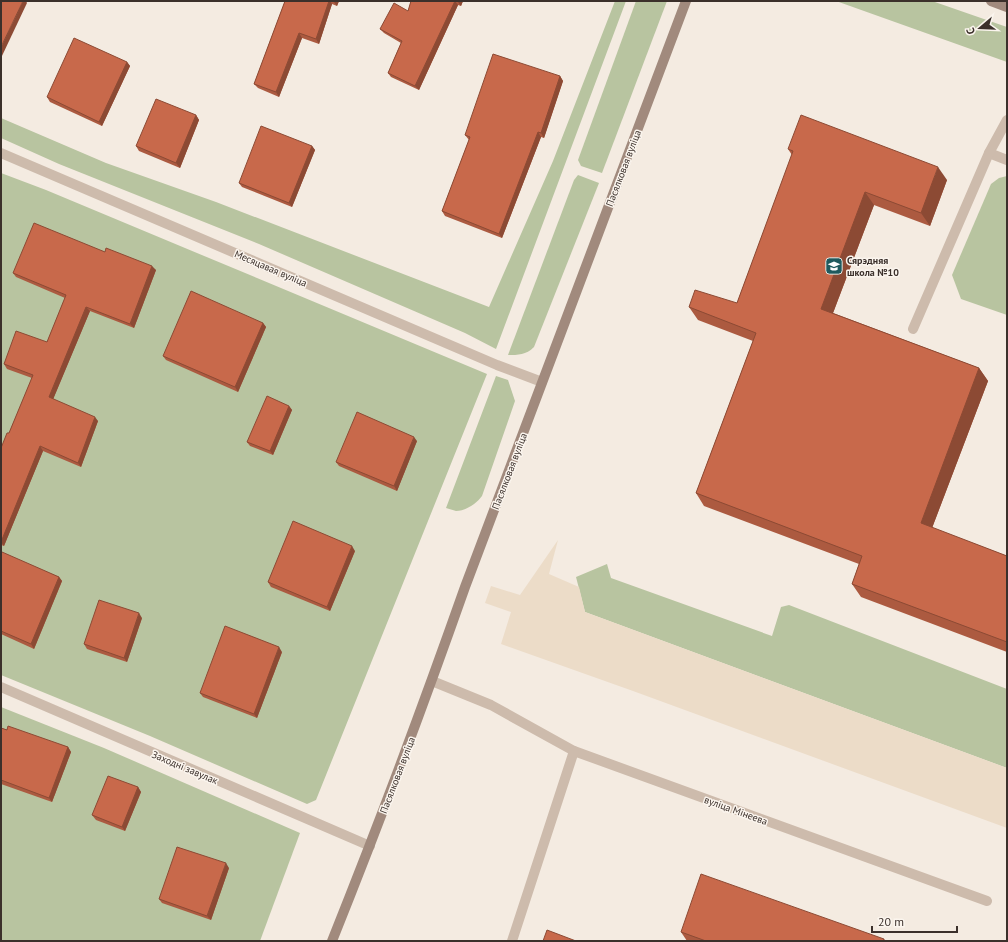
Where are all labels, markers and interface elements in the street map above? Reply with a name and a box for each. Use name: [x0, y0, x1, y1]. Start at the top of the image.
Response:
north arrow: [960, 8, 1000, 48]
text: С: [963, 26, 978, 36]
street label: Пасялковая вуліца: [603, 128, 644, 208]
street label: Месяцавая вуліца: [233, 247, 309, 290]
place label: Сярэдняя школа №10: [847, 254, 899, 279]
school or university icon: Сярэдняя школа №10: [824, 256, 844, 276]
street label: Пасялковая вуліца: [489, 431, 530, 511]
street label: Пасялковая вуліца: [377, 735, 418, 815]
street label: Заходні завулак: [150, 748, 220, 787]
street label: вуліца Мінеева: [702, 793, 769, 828]
scale bar: [872, 908, 957, 934]
text: 20 m: [878, 914, 904, 929]

